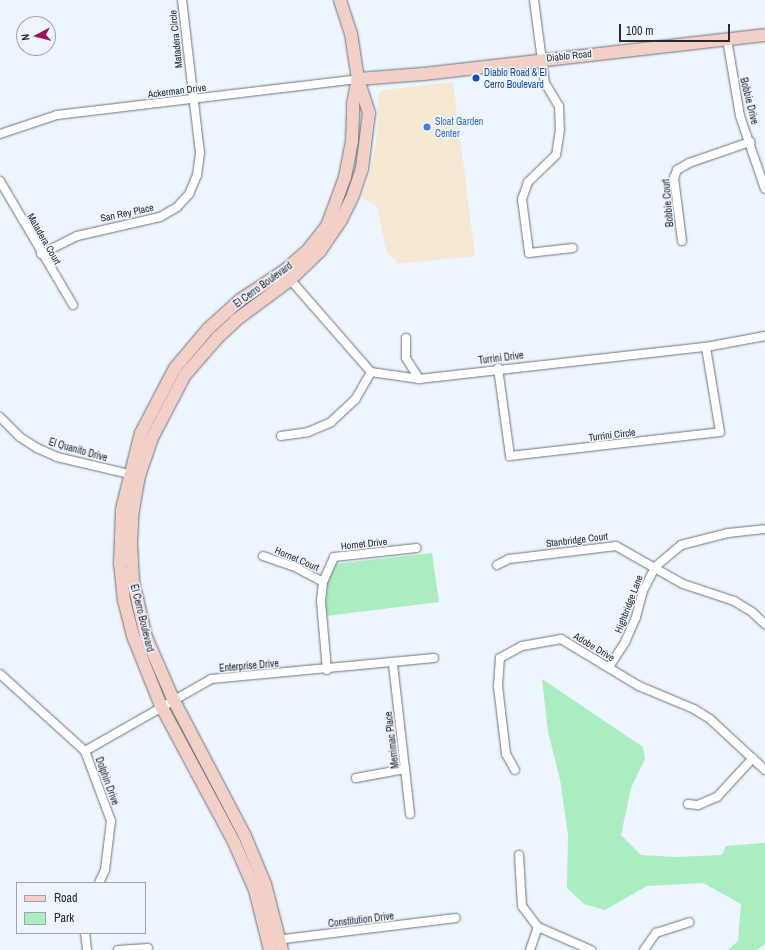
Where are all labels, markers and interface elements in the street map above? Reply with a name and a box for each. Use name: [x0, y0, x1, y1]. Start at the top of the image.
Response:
street label: Matadera Circle: [167, 9, 185, 69]
north arrow: [16, 16, 56, 56]
scale bar: [621, 16, 732, 42]
text: 100 m: [626, 23, 653, 39]
text: N: [18, 33, 32, 41]
street label: Diablo Road: [546, 48, 592, 64]
place label: Diablo Road & El Cerro Boulevard: [484, 66, 547, 90]
marker: Diablo Road & El Cerro Boulevard: [471, 73, 481, 83]
street label: Bobbie Drive: [737, 76, 761, 126]
street label: Ackerman Drive: [147, 81, 207, 101]
place label: Sloat Garden Center: [435, 115, 483, 138]
marker: Sloat Garden Center: [422, 122, 432, 132]
street label: Bobbie Court: [660, 178, 676, 228]
street label: San Rey Place: [99, 201, 155, 225]
street label: Matadera Court: [25, 211, 63, 267]
street label: El Cerro Boulevard: [231, 260, 295, 310]
street label: Turrini Drive: [478, 349, 524, 367]
street label: Turrini Circle: [588, 426, 636, 444]
street label: El Quanito Drive: [47, 436, 109, 464]
street label: Stanbridge Court: [545, 530, 609, 550]
street label: Hornet Drive: [340, 536, 388, 552]
street label: Hornet Court: [273, 544, 321, 574]
street label: Highbridge Lane: [612, 573, 646, 635]
street label: El Cerro Boulevard: [128, 583, 156, 653]
street label: Adobe Drive: [571, 630, 617, 664]
street label: Enterprise Drive: [219, 657, 279, 675]
street label: Merrimac Place: [383, 711, 401, 769]
street label: Dolphin Drive: [93, 755, 121, 807]
legend: [16, 882, 146, 934]
text: Road: [54, 890, 78, 906]
text: Park: [54, 910, 74, 926]
street label: Constitution Drive: [327, 910, 395, 930]

